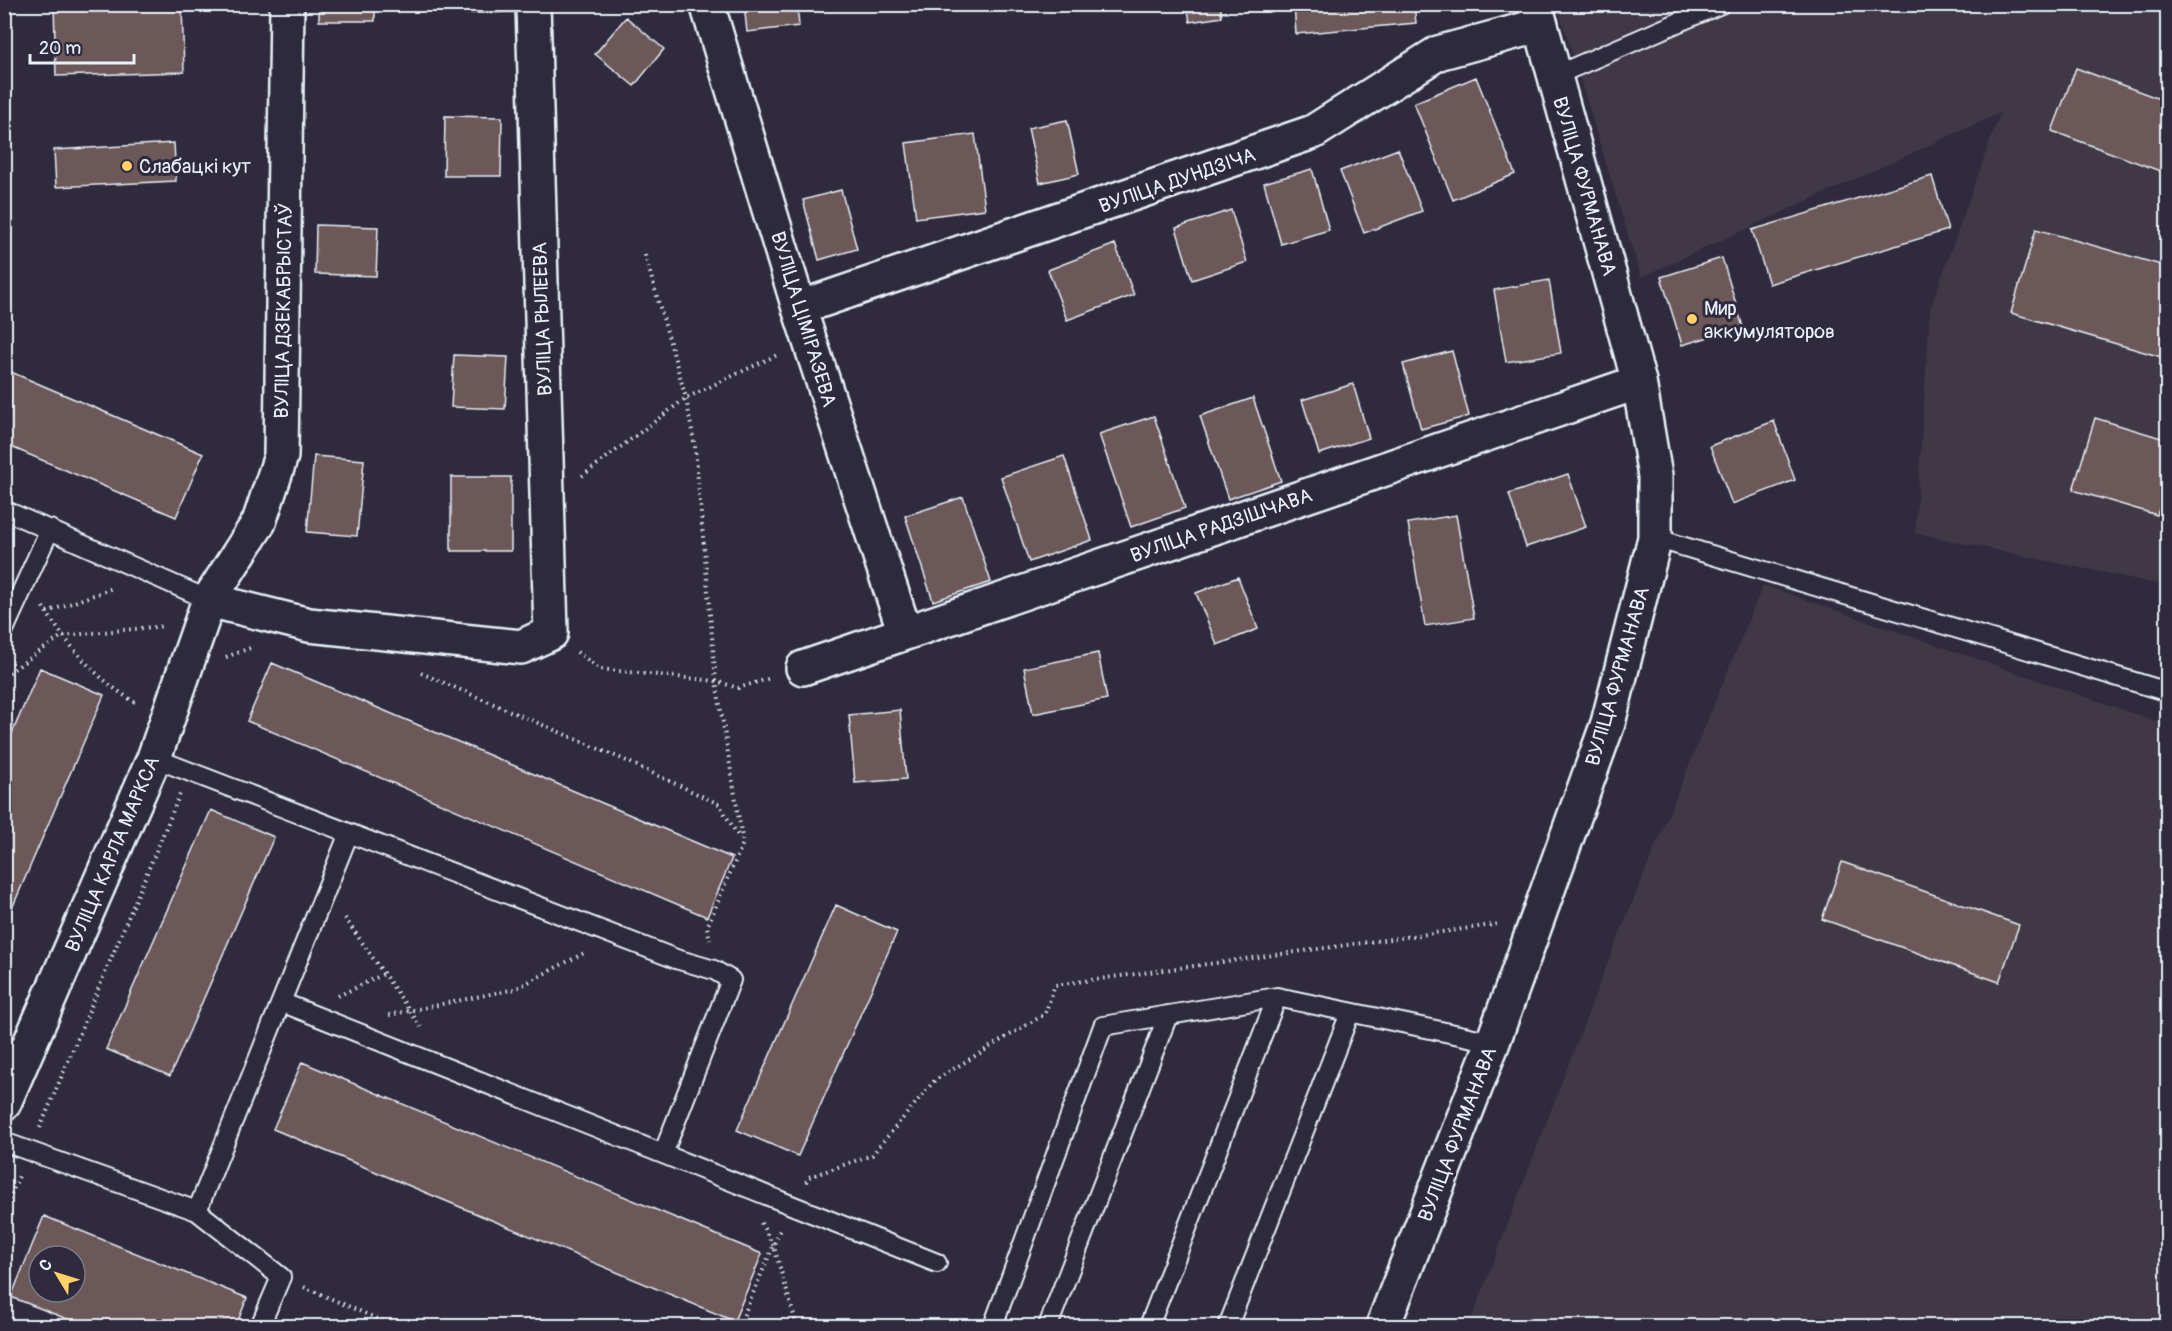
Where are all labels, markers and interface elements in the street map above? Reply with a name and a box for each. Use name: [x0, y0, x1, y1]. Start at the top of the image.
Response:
scale bar: [30, 27, 134, 65]
text: 20 m: [39, 37, 81, 60]
street label: ВУЛІЦА ФУРМАНАВА: [1547, 94, 1622, 279]
street label: ВУЛІЦА ДУНДЗІЧА: [1096, 142, 1259, 219]
place label: Слабацкі кут: [139, 154, 251, 179]
marker: Слабацкі кут: [120, 159, 134, 173]
street label: ВУЛІЦА ДЗЕКАБРЫСТАЎ: [269, 203, 298, 419]
street label: ВУЛІЦА ЦІМІРАЗЕВА: [765, 228, 842, 410]
street label: ВУЛІЦА РЫЛЕЕВА: [527, 242, 558, 396]
place label: Мир аккумуляторов: [1704, 296, 1835, 344]
marker: Мир аккумуляторов: [1685, 312, 1699, 326]
street label: ВУЛІЦА РАДЗІШЧАВА: [1127, 483, 1315, 568]
street label: ВУЛІЦА ФУРМАНАВА: [1580, 584, 1655, 769]
street label: ВУЛІЦА КАРЛА МАРКСА: [60, 752, 165, 956]
street label: ВУЛІЦА ФУРМАНАВА: [1413, 1043, 1502, 1225]
north arrow: [27, 1244, 87, 1304]
text: С: [35, 1255, 57, 1275]

